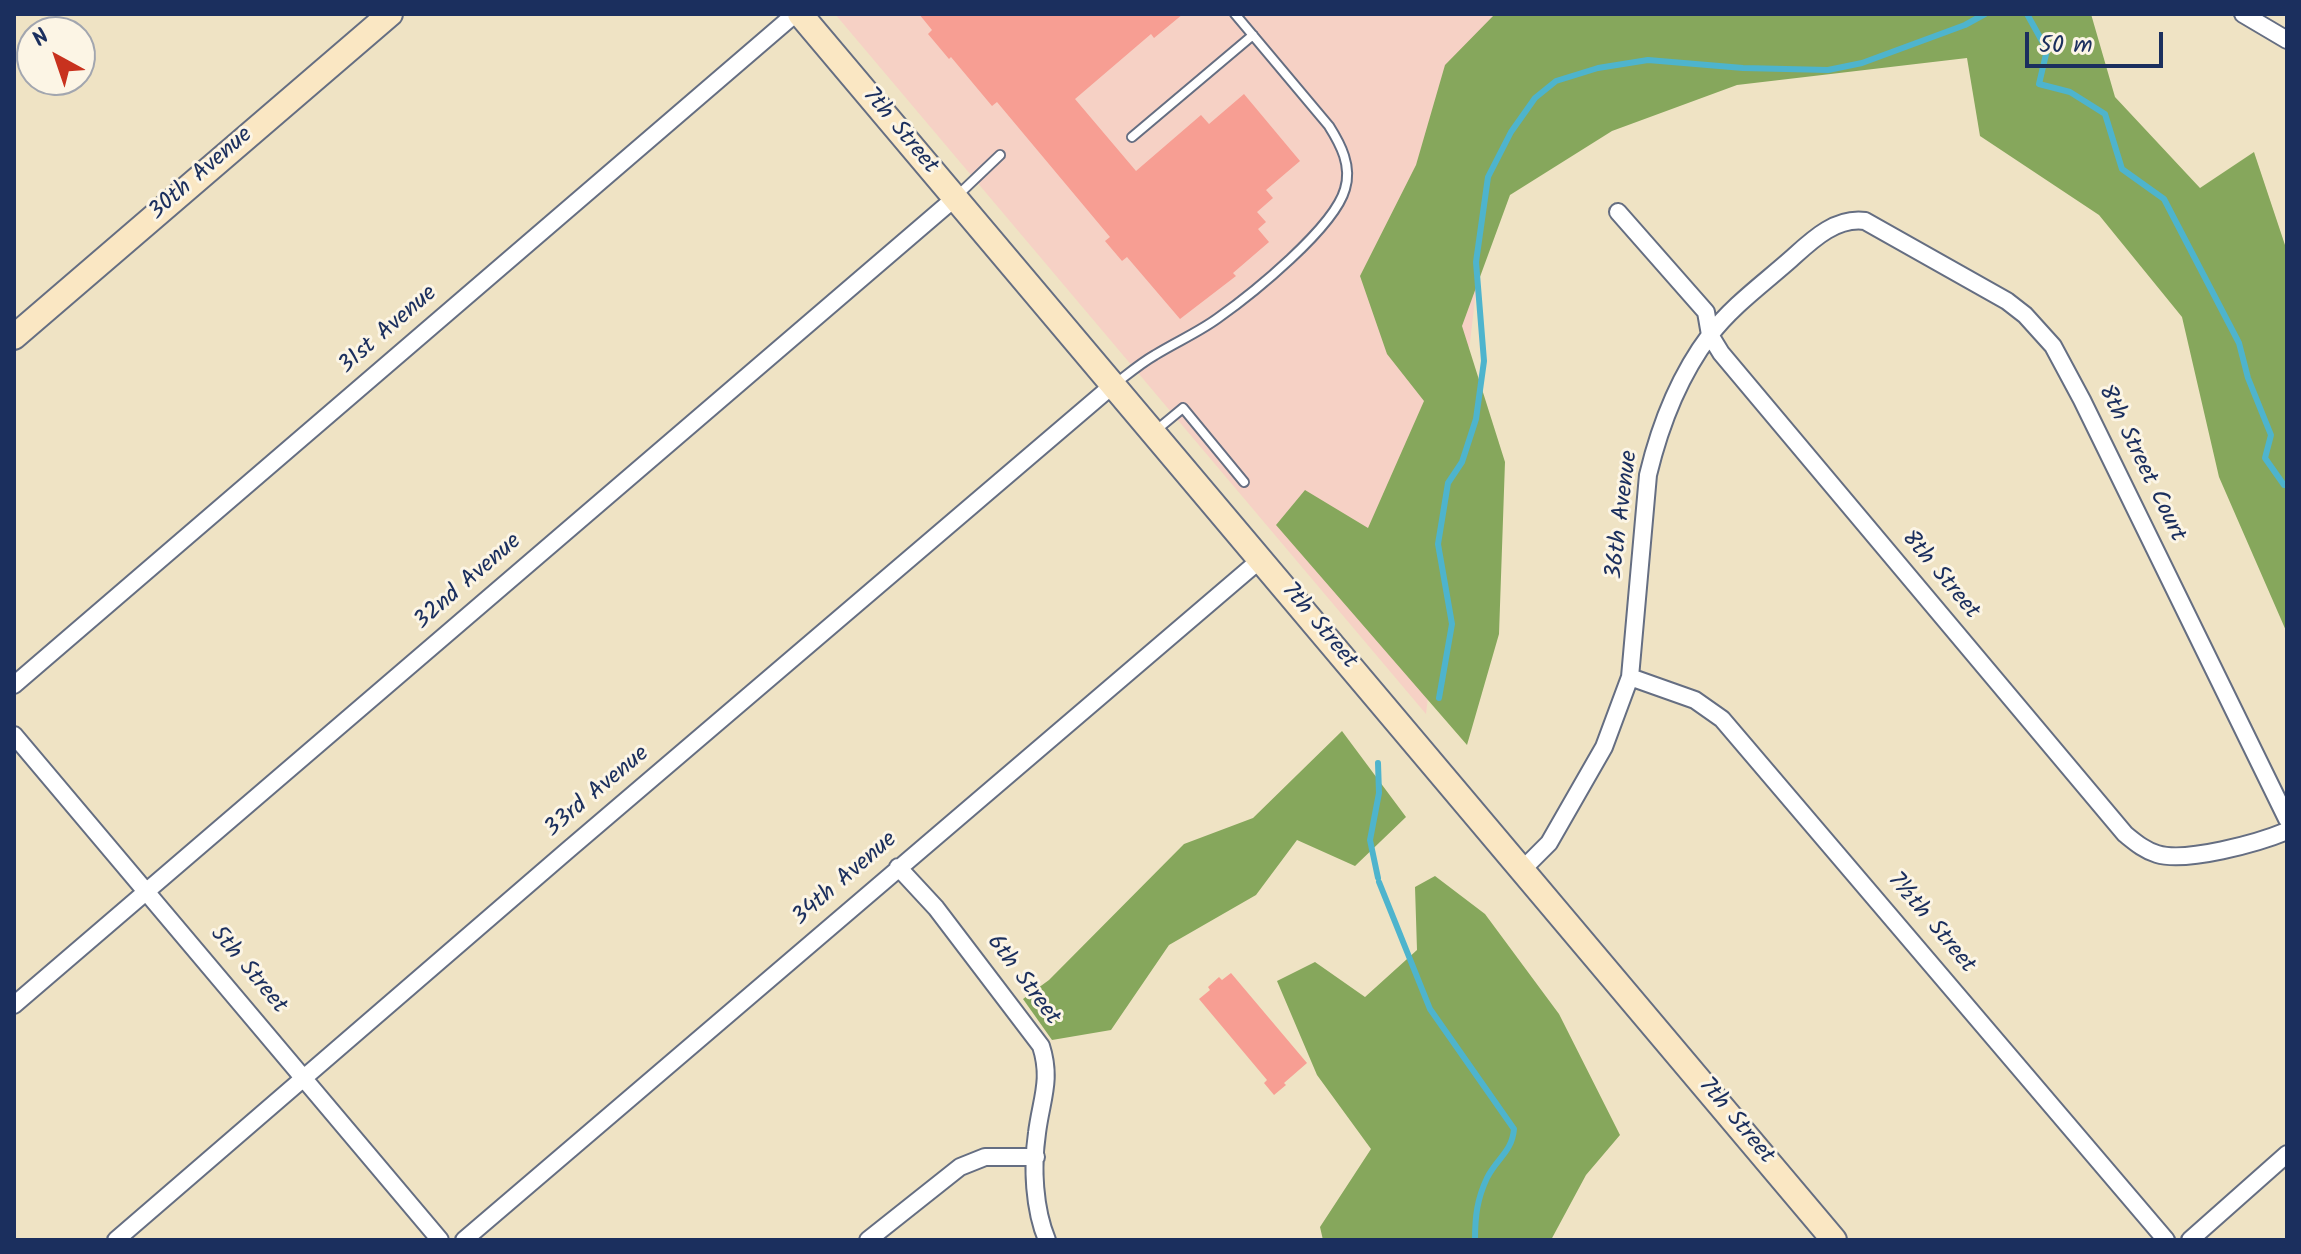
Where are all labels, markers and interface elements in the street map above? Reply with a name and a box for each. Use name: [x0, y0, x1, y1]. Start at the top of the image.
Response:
north arrow: [16, 16, 96, 96]
scale bar: [2029, 16, 2167, 66]
text: N: [25, 21, 58, 57]
text: 50 m: [2039, 26, 2093, 65]
street label: 7th Street: [855, 83, 943, 181]
street label: 30th Avenue: [144, 122, 260, 228]
street label: 31st Avenue: [334, 280, 444, 382]
street label: 8th Street Court: [2090, 381, 2190, 547]
street label: 36th Avenue: [1602, 449, 1646, 581]
street label: 8th Street: [1894, 526, 1984, 626]
street label: 32nd Avenue: [409, 529, 529, 637]
street label: 7th Street: [1274, 578, 1362, 676]
street label: 33rd Avenue: [540, 741, 656, 845]
street label: 34th Avenue: [788, 827, 904, 933]
street label: 7½th Street: [1880, 868, 1980, 980]
street label: 5th Street: [202, 921, 292, 1021]
street label: 6th Street: [979, 930, 1065, 1032]
street label: 7th Street: [1691, 1073, 1779, 1171]

